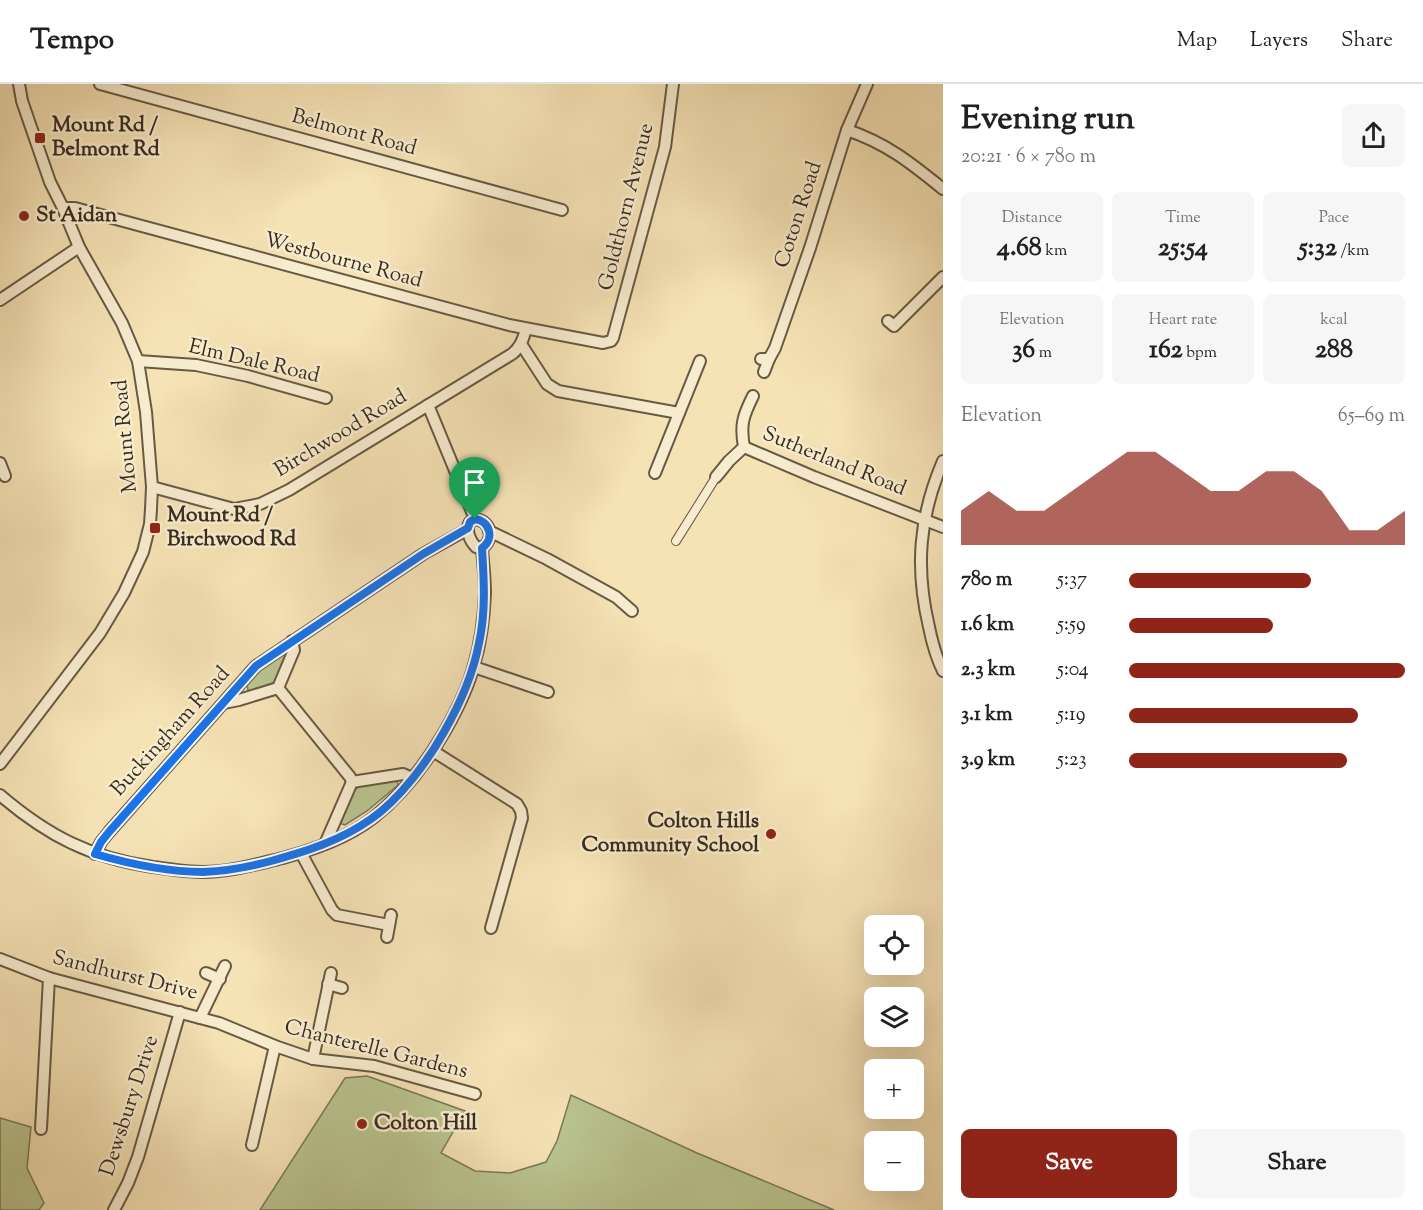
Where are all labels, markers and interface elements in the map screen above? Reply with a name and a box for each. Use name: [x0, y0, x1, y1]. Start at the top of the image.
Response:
text: Tempo: [30, 21, 114, 61]
text: Map: [1177, 26, 1217, 56]
text: Layers: [1250, 26, 1308, 56]
text: Share: [1341, 26, 1393, 56]
text: Evening run: [961, 96, 1135, 144]
street label: Belmont Road: [288, 102, 420, 164]
button: share: [1342, 104, 1405, 167]
place label: Mount Rd / Belmont Rd: [52, 111, 160, 165]
street label: Goldthorn Avenue: [592, 120, 662, 294]
marker: Mount Rd / Belmont Rd: [33, 131, 47, 145]
text: 20:21 · 6 × 780 m: [961, 143, 1096, 172]
street label: Coton Road: [768, 158, 830, 272]
place label: St Aidan: [36, 201, 118, 231]
text: Distance: [1002, 207, 1062, 230]
text: Time: [1165, 207, 1201, 230]
text: Pace: [1319, 207, 1349, 230]
marker: St Aidan: [17, 209, 31, 223]
street label: Westbourne Road: [260, 225, 426, 297]
text: 4.68: [997, 230, 1042, 267]
text: 25:54: [1158, 230, 1208, 267]
text: 5:32: [1299, 230, 1337, 267]
text: km: [1042, 240, 1067, 263]
text: /km: [1337, 240, 1369, 263]
text: Elevation: [1000, 309, 1064, 332]
text: Heart rate: [1149, 309, 1217, 332]
text: kcal: [1320, 309, 1348, 332]
street label: Elm Dale Road: [185, 332, 323, 392]
text: 36: [1012, 332, 1035, 369]
text: 162: [1149, 332, 1183, 369]
text: 288: [1315, 332, 1353, 369]
text: m: [1035, 342, 1052, 365]
text: bpm: [1183, 342, 1217, 365]
street label: Mount Road: [106, 378, 146, 494]
street label: Birchwood Road: [269, 382, 413, 486]
text: Elevation: [961, 402, 1042, 431]
text: 65–69 m: [1338, 402, 1405, 431]
street label: Sutherland Road: [758, 419, 911, 505]
pin: [449, 457, 500, 519]
icon: arrive: [458, 466, 491, 499]
place label: Mount Rd / Birchwood Rd: [167, 501, 296, 555]
marker: Mount Rd / Birchwood Rd: [148, 521, 162, 535]
text: 780 m: [961, 566, 1012, 595]
text: 5:37: [1057, 566, 1087, 595]
text: 1.6 km: [961, 611, 1014, 640]
text: 5:59: [1057, 611, 1086, 640]
text: 2.3 km: [961, 656, 1015, 685]
text: 5:04: [1057, 656, 1089, 685]
street label: Buckingham Road: [104, 660, 238, 804]
text: 3.1 km: [961, 701, 1013, 730]
text: 5:19: [1057, 701, 1085, 730]
text: 3.9 km: [961, 746, 1015, 775]
text: 5:23: [1057, 746, 1086, 775]
place label: Colton Hills Community School: [581, 807, 759, 861]
marker: Colton Hills Community School: [764, 827, 778, 841]
map controls: [864, 915, 924, 1191]
button: locate: [864, 915, 924, 975]
street label: Sandhurst Drive: [49, 943, 201, 1009]
button: layers: [864, 987, 924, 1047]
street label: Chanterelle Gardens: [281, 1013, 471, 1087]
street label: Dewsbury Drive: [93, 1032, 167, 1180]
button: +: [864, 1059, 924, 1119]
place label: Colton Hill: [374, 1109, 477, 1139]
marker: Colton Hill: [355, 1117, 369, 1131]
button: Save: [961, 1129, 1177, 1198]
button: Share: [1189, 1129, 1405, 1198]
button: −: [864, 1131, 924, 1191]

